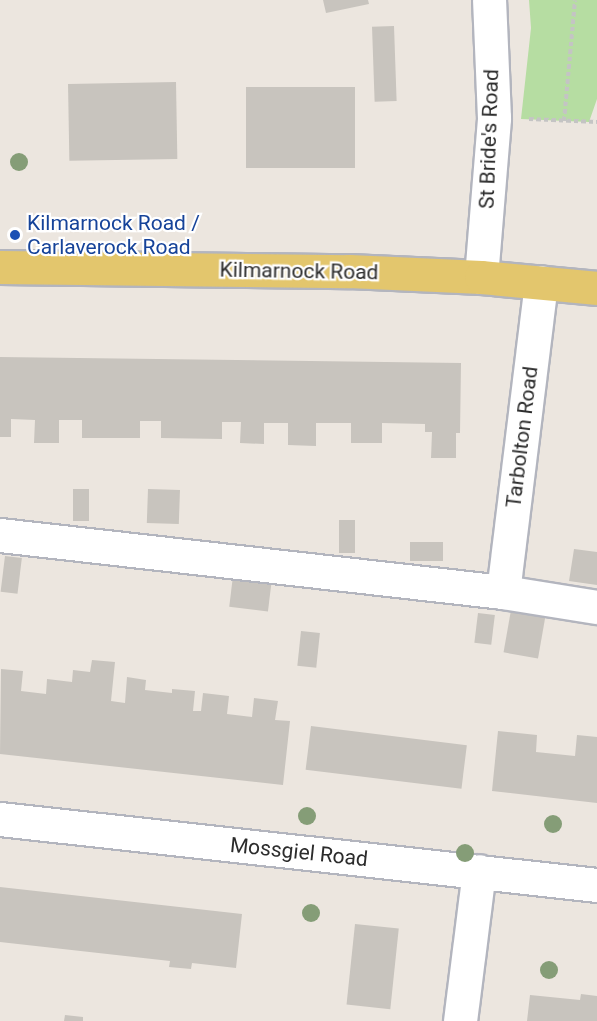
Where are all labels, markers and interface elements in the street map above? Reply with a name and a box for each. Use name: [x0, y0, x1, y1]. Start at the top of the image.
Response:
street label: St Bride's Road: [474, 69, 504, 209]
place label: Kilmarnock Road / Carlaverock Road: [27, 210, 200, 260]
marker: Kilmarnock Road / Carlaverock Road: [8, 228, 22, 242]
street label: Kilmarnock Road: [219, 257, 379, 285]
street label: Tarbolton Road: [501, 365, 543, 509]
street label: Mossgiel Road: [229, 832, 369, 872]

